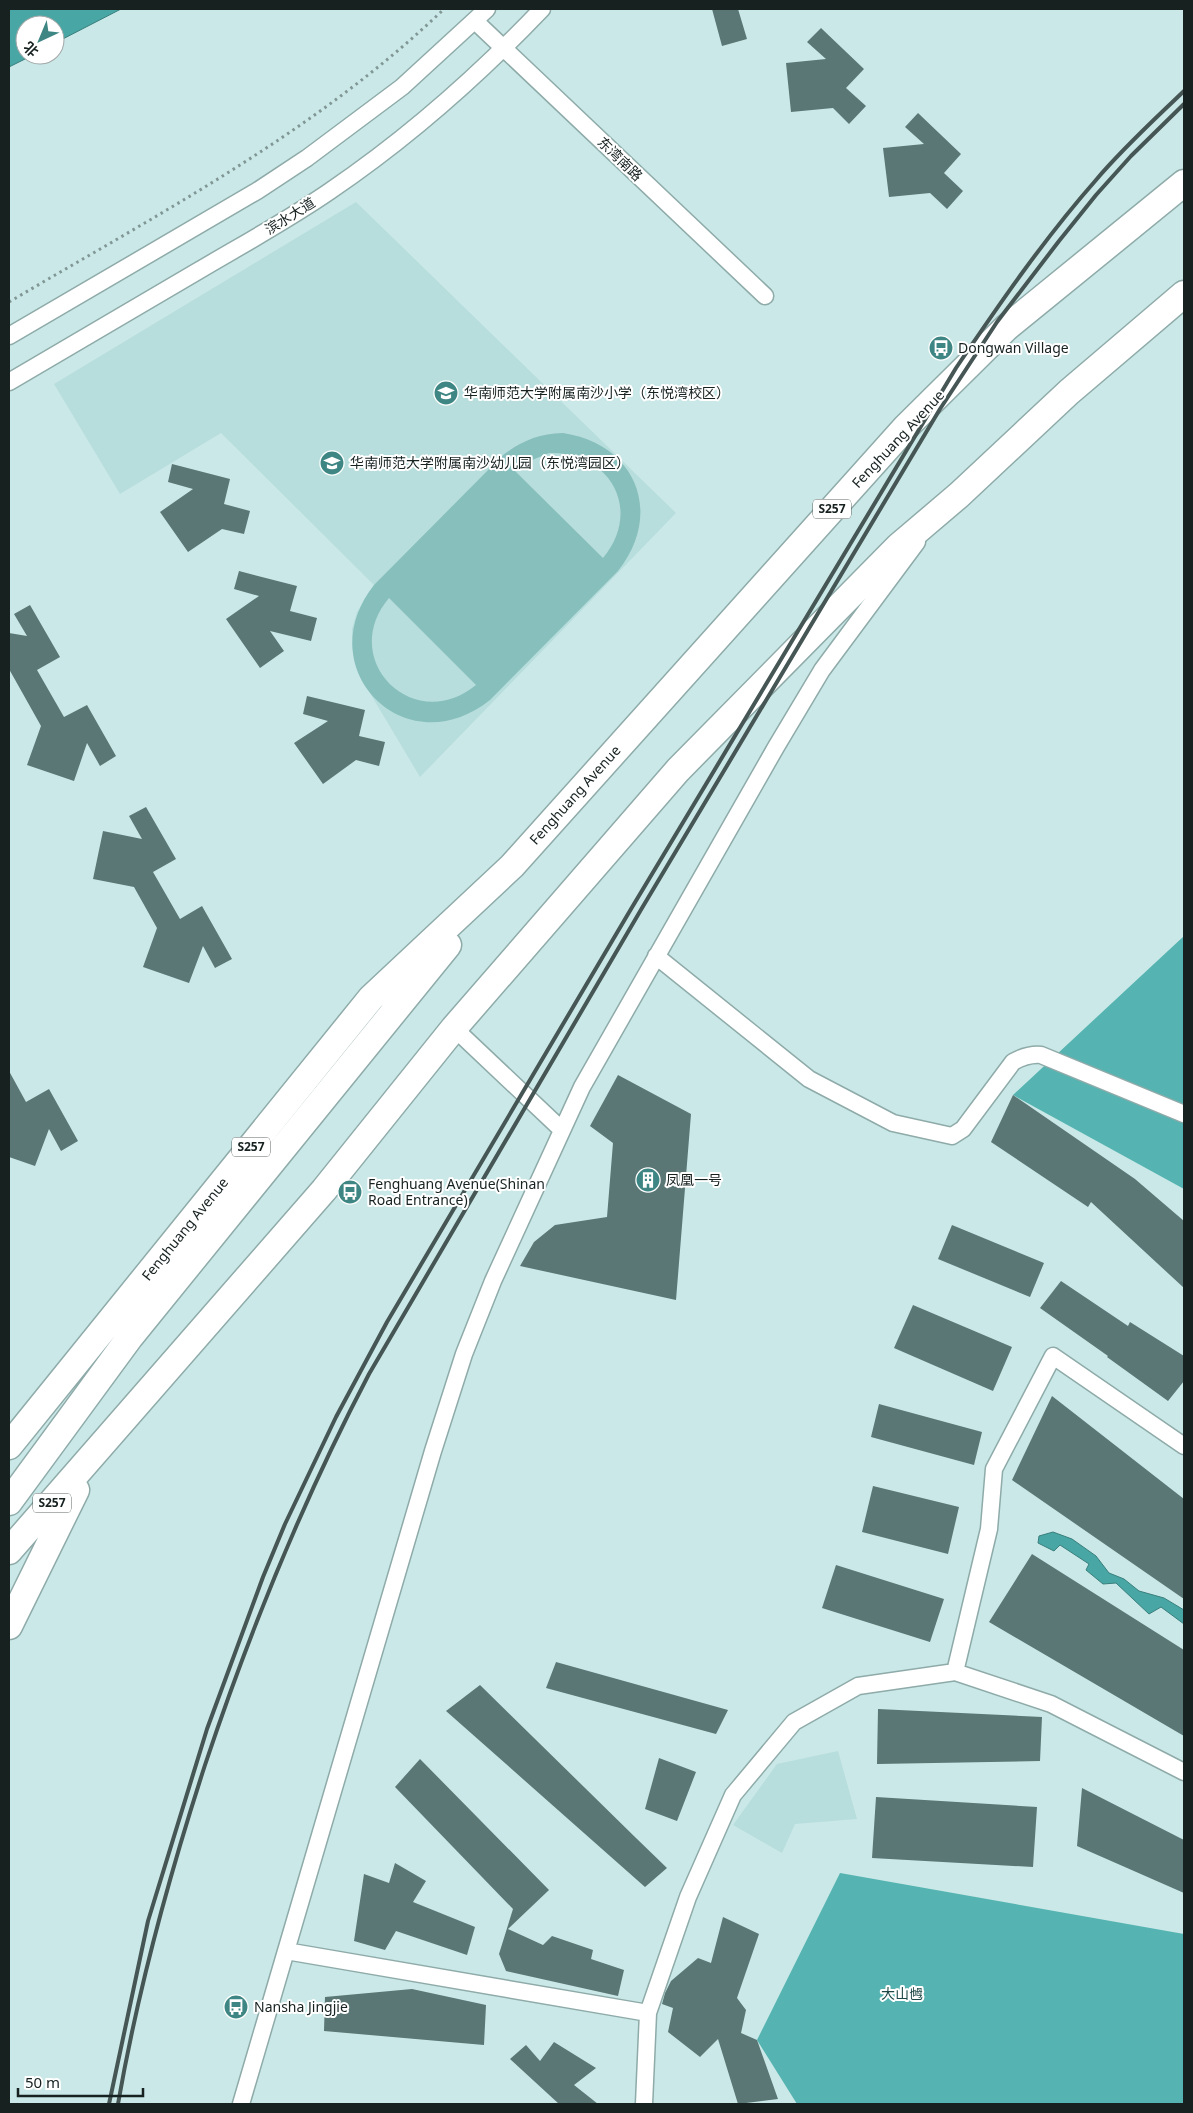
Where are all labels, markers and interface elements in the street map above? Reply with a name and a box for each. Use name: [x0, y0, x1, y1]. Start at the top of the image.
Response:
north arrow: [15, 15, 65, 65]
text: 北: [19, 38, 42, 61]
street label: 东湾南路: [594, 132, 647, 185]
street label: 滨水大道: [261, 193, 319, 238]
bus stop icon: Dongwan Village: [928, 335, 954, 361]
place label: Dongwan Village: [958, 338, 1069, 357]
school or university icon: 华南师范大学附属南沙小学（东悦湾校区）: [433, 380, 459, 406]
place label: 华南师范大学附属南沙小学（东悦湾校区）: [464, 383, 730, 402]
street label: Fenghuang Avenue: [847, 385, 948, 492]
school or university icon: 华南师范大学附属南沙幼儿园（东悦湾园区）: [319, 450, 345, 476]
place label: 华南师范大学附属南沙幼儿园（东悦湾园区）: [350, 453, 630, 472]
road number: S257: [813, 499, 851, 518]
street label: Fenghuang Avenue: [525, 741, 624, 848]
road number: S257: [232, 1138, 270, 1156]
building icon: 凤凰一号: [635, 1167, 661, 1193]
place label: 凤凰一号: [666, 1170, 722, 1189]
street label: Fenghuang Avenue: [137, 1173, 232, 1284]
place label: Fenghuang Avenue(Shinan Road Entrance): [368, 1174, 545, 1209]
bus stop icon: Fenghuang Avenue(Shinan Road Entrance): [337, 1179, 363, 1205]
road number: S257: [33, 1494, 71, 1512]
park label: 大山乸: [881, 1984, 923, 2003]
bus stop icon: Nansha Jingjie: [223, 1994, 249, 2020]
place label: Nansha Jingjie: [254, 1997, 348, 2016]
scale bar: [18, 2066, 142, 2098]
text: 50 m: [25, 2072, 60, 2092]

